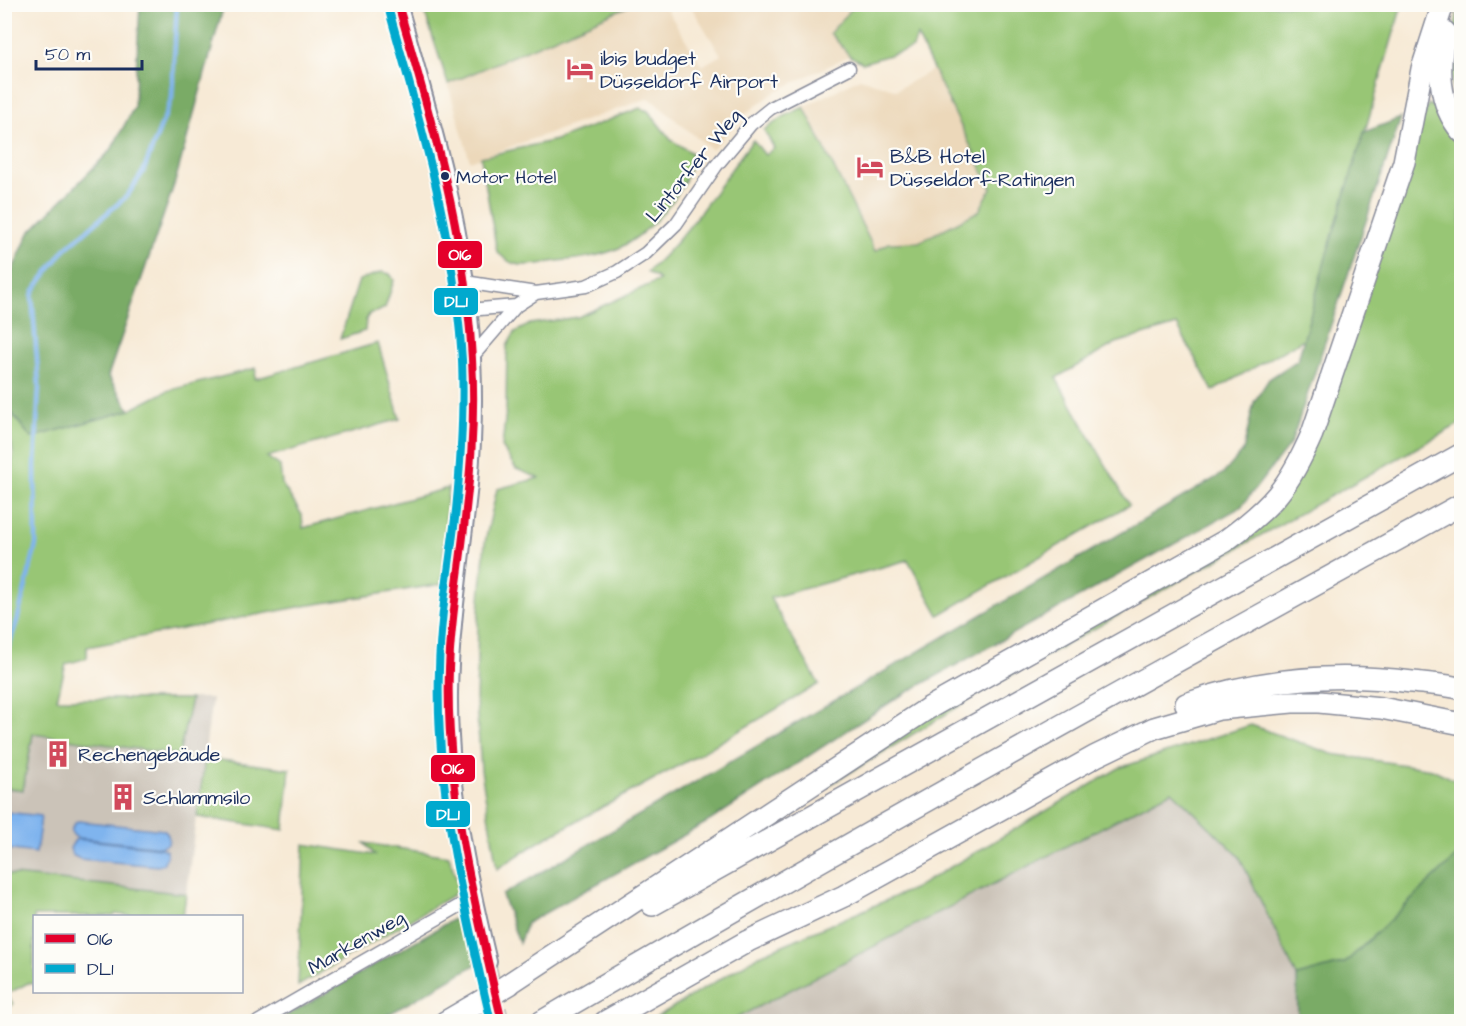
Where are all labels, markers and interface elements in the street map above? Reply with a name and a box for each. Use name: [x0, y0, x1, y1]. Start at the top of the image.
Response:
scale bar: [36, 33, 142, 71]
text: 50 m: [45, 42, 90, 67]
place label: ibis budget Düsseldorf Airport: [600, 45, 778, 96]
hotel icon: ibis budget Düsseldorf Airport: [565, 54, 595, 84]
street label: Lintorfer Weg: [639, 103, 749, 229]
place label: B&B Hotel Düsseldorf-Ratingen: [890, 143, 1074, 195]
hotel icon: B&B Hotel Düsseldorf-Ratingen: [855, 152, 885, 182]
place label: Motor Hotel: [456, 165, 557, 190]
marker: Motor Hotel: [439, 170, 451, 182]
line badge: O16: [437, 240, 483, 269]
text: O16: [449, 244, 471, 266]
line badge: DL1: [433, 287, 479, 316]
text: DL1: [444, 291, 469, 313]
building icon: Rechengebäude: [43, 739, 73, 769]
place label: Rechengebäude: [78, 741, 220, 770]
line badge: O16: [430, 754, 476, 783]
text: O16: [442, 758, 464, 780]
building icon: Schlammsilo: [108, 782, 138, 812]
place label: Schlammsilo: [143, 784, 250, 812]
line badge: DL1: [425, 800, 471, 828]
text: DL1: [436, 804, 461, 826]
street label: Markenweg: [303, 904, 411, 983]
legend: [33, 915, 243, 993]
text: O16: [87, 927, 113, 952]
text: DL1: [87, 957, 113, 982]

